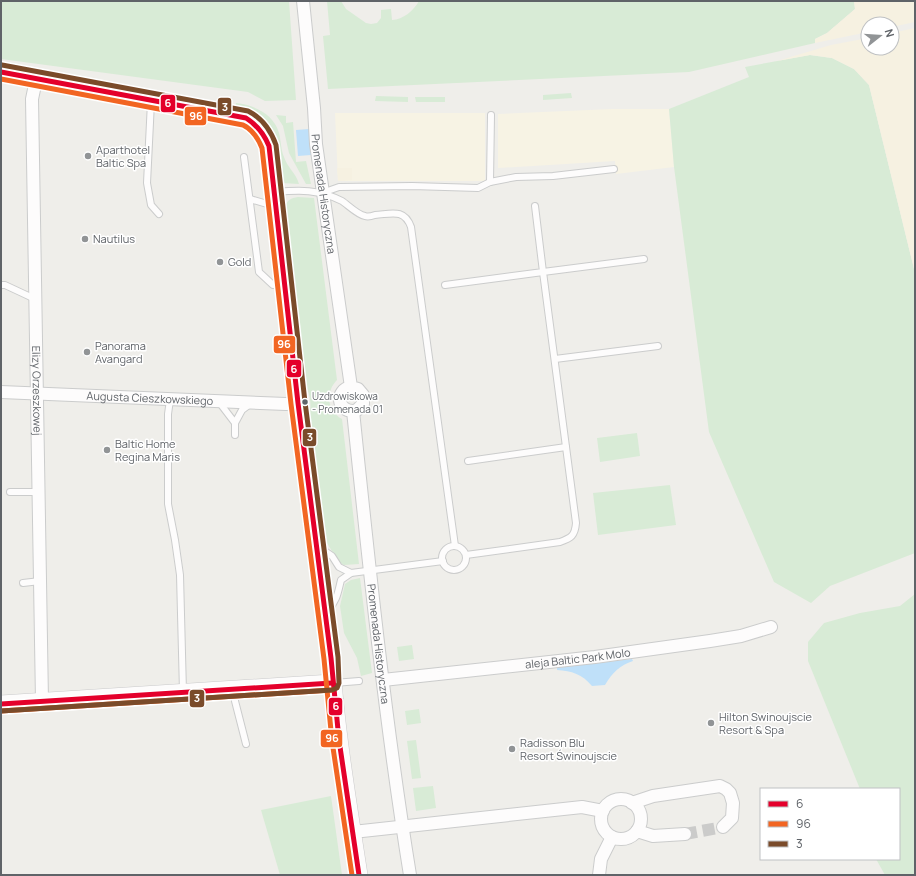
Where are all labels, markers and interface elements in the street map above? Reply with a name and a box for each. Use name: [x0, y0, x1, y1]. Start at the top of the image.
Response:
north arrow: [860, 16, 900, 56]
text: N: [882, 27, 898, 39]
line badge: 6: [160, 94, 176, 113]
text: 6: [165, 95, 172, 110]
line badge: 3: [217, 97, 232, 116]
text: 3: [222, 99, 228, 114]
line badge: 96: [184, 106, 207, 126]
text: 96: [189, 108, 203, 123]
street label: Promenada Historyczna: [308, 134, 340, 255]
place label: Aparthotel Baltic Spa: [96, 142, 150, 170]
marker: Aparthotel Baltic Spa: [83, 151, 93, 161]
place label: Nautilus: [93, 231, 135, 246]
marker: Nautilus: [80, 234, 90, 244]
place label: Gold: [228, 254, 251, 269]
marker: Gold: [215, 257, 225, 267]
line badge: 96: [273, 335, 296, 354]
text: 96: [277, 336, 291, 351]
place label: Panorama Avangard: [95, 338, 146, 366]
street label: Elizy Orzeszkowej: [29, 346, 46, 435]
marker: Panorama Avangard: [82, 347, 92, 357]
line badge: 6: [286, 359, 302, 378]
text: 6: [291, 361, 298, 376]
street label: Augusta Cieszkowskiego: [86, 388, 214, 408]
place label: Uzdrowiskowa - Promenada 01: [312, 389, 383, 416]
marker: Uzdrowiskowa - Promenada 01: [300, 397, 310, 407]
line badge: 3: [302, 428, 317, 447]
text: 3: [307, 429, 313, 444]
place label: Baltic Home Regina Maris: [115, 436, 180, 464]
marker: Baltic Home Regina Maris: [102, 445, 112, 455]
street label: Promenada Historyczna: [364, 583, 393, 705]
street label: aleja Baltic Park Molo: [524, 644, 632, 672]
line badge: 3: [189, 689, 205, 708]
text: 3: [194, 690, 200, 705]
line badge: 6: [328, 697, 343, 716]
text: 6: [333, 698, 340, 713]
place label: Hilton Swinoujscie Resort & Spa: [719, 709, 812, 737]
marker: Hilton Swinoujscie Resort & Spa: [706, 718, 716, 728]
line badge: 96: [320, 729, 343, 748]
text: 96: [325, 730, 339, 745]
place label: Radisson Blu Resort Świnoujscie: [520, 735, 618, 763]
marker: Radisson Blu Resort Świnoujscie: [507, 744, 517, 754]
legend: [760, 788, 900, 860]
text: 6: [796, 795, 803, 812]
text: 96: [796, 815, 811, 832]
text: 3: [796, 835, 803, 852]

